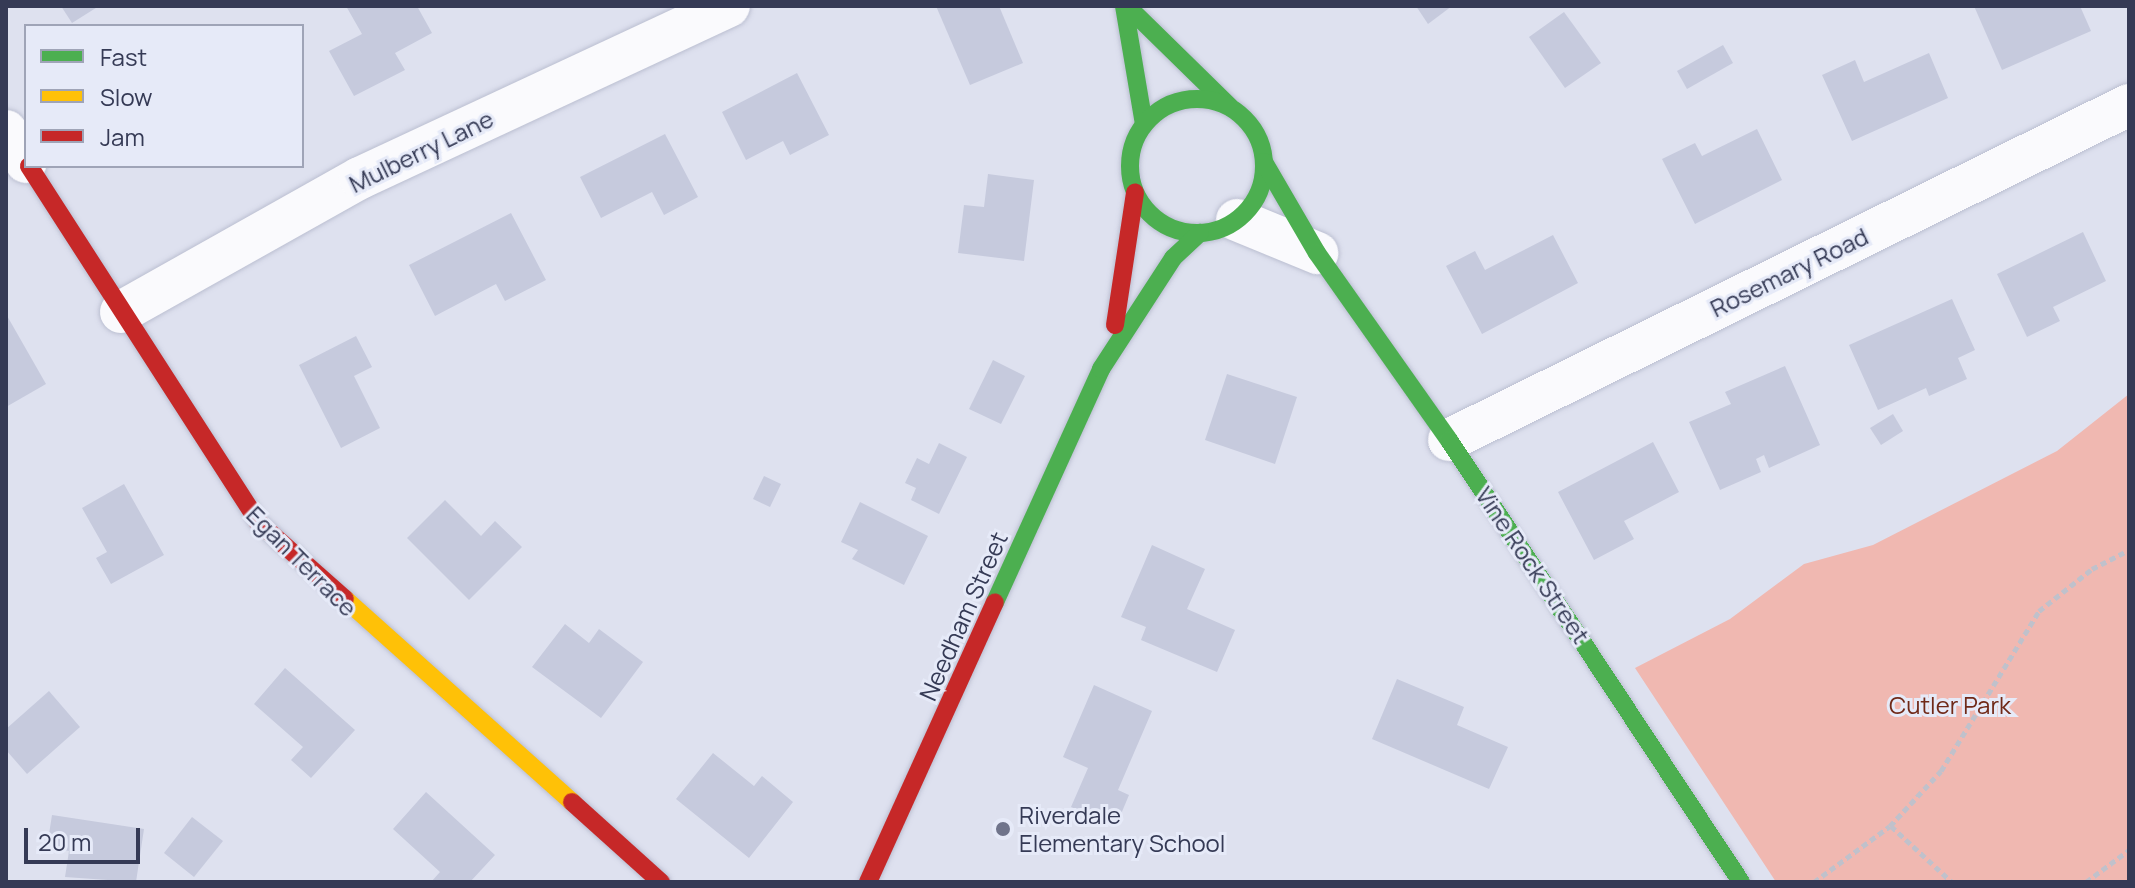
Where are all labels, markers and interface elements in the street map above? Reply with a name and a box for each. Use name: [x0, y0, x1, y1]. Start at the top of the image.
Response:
legend: [24, 24, 304, 168]
text: Fast: [100, 40, 147, 73]
text: Slow: [100, 80, 153, 113]
street label: Mulberry Lane: [344, 104, 498, 198]
text: Jam: [100, 120, 145, 153]
street label: Rosemary Road: [1705, 221, 1873, 323]
street label: Vine Rock Street: [1470, 481, 1596, 649]
street label: Egan Terrace: [241, 500, 363, 622]
street label: Needham Street: [913, 527, 1013, 705]
park label: Cutler Park: [1889, 691, 2011, 719]
place label: Riverdale Elementary School: [1019, 801, 1225, 857]
scale bar: [28, 812, 144, 862]
marker: Riverdale Elementary School: [994, 820, 1012, 838]
text: 20 m: [38, 825, 91, 858]

